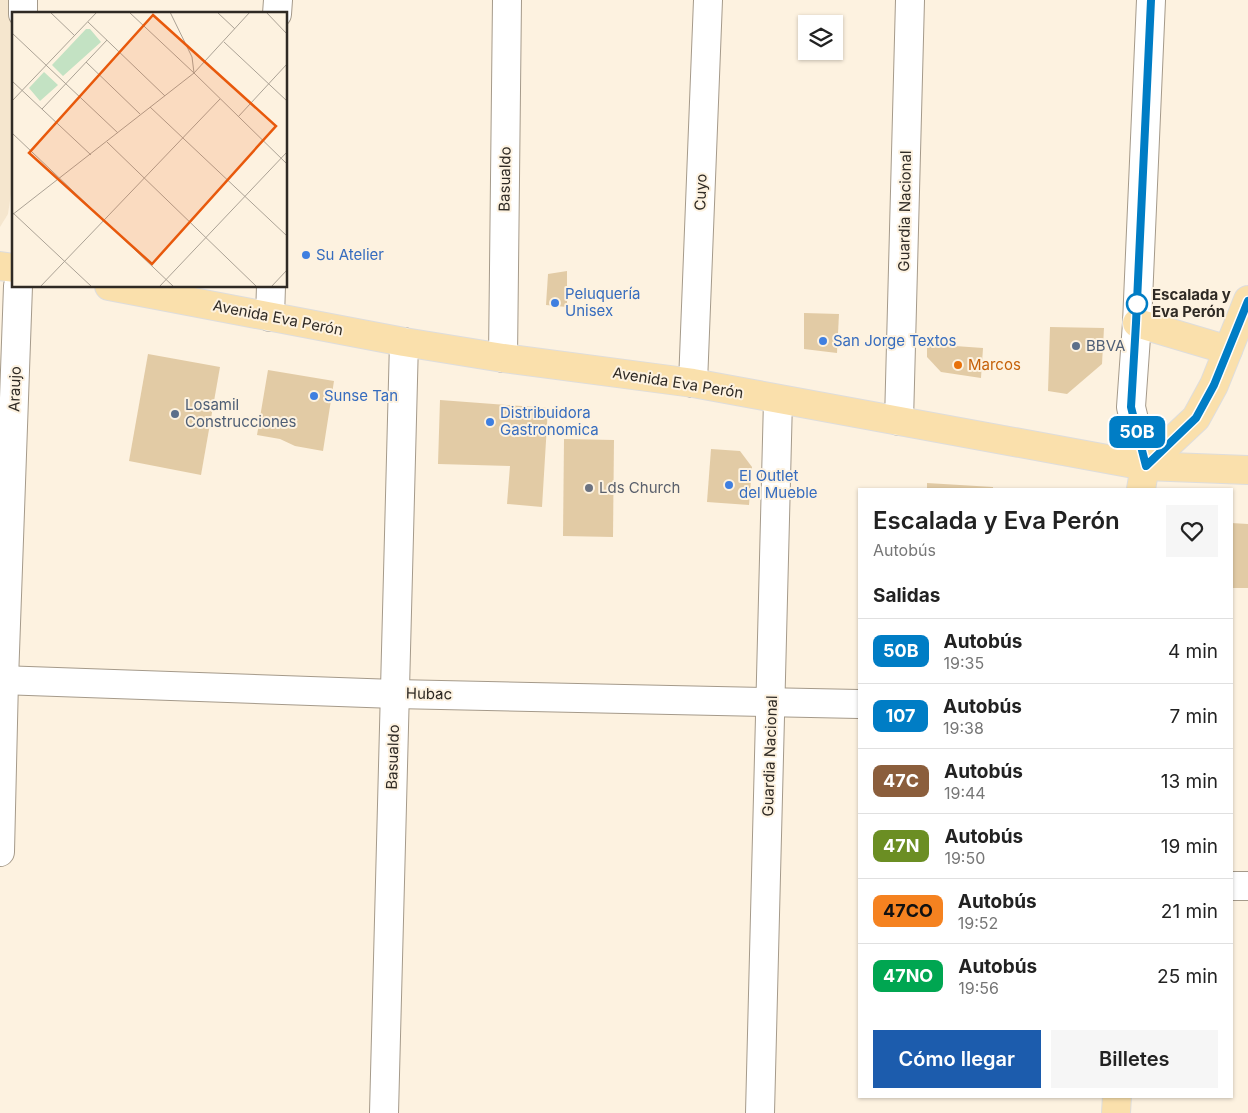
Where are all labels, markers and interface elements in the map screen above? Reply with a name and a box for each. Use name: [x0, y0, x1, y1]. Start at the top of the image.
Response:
inset map: [12, 12, 288, 288]
map controls: [798, 15, 843, 60]
button: layers: [798, 15, 843, 60]
street label: Basualdo: [494, 146, 515, 212]
street label: Guardia Nacional: [894, 150, 915, 272]
street label: Cuyo: [690, 173, 711, 211]
place label: Su Atelier: [316, 245, 384, 264]
marker: Su Atelier: [300, 249, 312, 261]
place label: Peluquería Unisex: [565, 284, 640, 320]
place label: Escalada y Eva Perón: [1152, 285, 1231, 321]
marker: Escalada y Eva Perón: [1126, 293, 1148, 315]
street label: Avenida Eva Perón: [211, 296, 345, 339]
marker: Peluquería Unisex: [549, 297, 561, 309]
place label: San Jorge Textos: [833, 331, 956, 350]
marker: San Jorge Textos: [817, 335, 829, 347]
place label: BBVA: [1086, 336, 1125, 355]
marker: BBVA: [1070, 340, 1082, 352]
place label: Marcos: [968, 355, 1021, 374]
marker: Marcos: [952, 359, 964, 371]
street label: Avenida Eva Perón: [611, 363, 745, 402]
street label: Araujo: [4, 366, 25, 412]
place label: Sunse Tan: [324, 386, 398, 405]
marker: Sunse Tan: [308, 390, 320, 402]
place label: Losamil Construcciones: [185, 395, 297, 431]
place label: Distribuidora Gastronomica: [500, 403, 599, 439]
marker: Losamil Construcciones: [169, 408, 181, 420]
marker: Distribuidora Gastronomica: [484, 416, 496, 428]
line badge: 50B: [1108, 416, 1166, 448]
text: 50B: [1119, 421, 1155, 442]
place label: El Outlet del Mueble: [739, 466, 818, 502]
place label: Lds Church: [599, 478, 680, 497]
marker: El Outlet del Mueble: [723, 479, 735, 491]
marker: Lds Church: [583, 482, 595, 494]
button: heart: [1166, 505, 1218, 557]
text: Escalada y Eva Perón: [873, 506, 1120, 535]
text: Autobús: [873, 540, 936, 560]
text: Salidas: [873, 584, 940, 607]
text: Autobús: [944, 630, 1022, 653]
text: 50B: [883, 640, 919, 661]
text: 4 min: [1168, 640, 1218, 663]
text: 19:35: [944, 653, 984, 673]
street label: Hubac: [406, 684, 452, 703]
street label: Guardia Nacional: [758, 695, 781, 817]
text: Autobús: [943, 695, 1022, 718]
text: 107: [885, 705, 916, 726]
text: 7 min: [1169, 705, 1218, 728]
text: 19:38: [943, 718, 984, 738]
street label: Basualdo: [382, 724, 403, 790]
text: Autobús: [944, 760, 1023, 783]
text: 47C: [883, 770, 919, 791]
text: 13 min: [1161, 770, 1218, 793]
text: 19:44: [944, 783, 986, 803]
text: Autobús: [944, 825, 1023, 848]
text: 47N: [883, 835, 919, 856]
text: 19 min: [1161, 835, 1218, 858]
text: 19:50: [944, 848, 985, 868]
text: Autobús: [958, 890, 1037, 913]
text: 47CO: [883, 900, 933, 921]
text: 21 min: [1161, 900, 1218, 923]
text: 19:52: [958, 913, 998, 933]
text: Autobús: [958, 955, 1037, 978]
text: 47NO: [883, 965, 933, 986]
text: 25 min: [1157, 965, 1218, 988]
text: 19:56: [958, 978, 999, 998]
button: Cómo llegar: [873, 1030, 1041, 1088]
button: Billetes: [1051, 1030, 1218, 1088]

